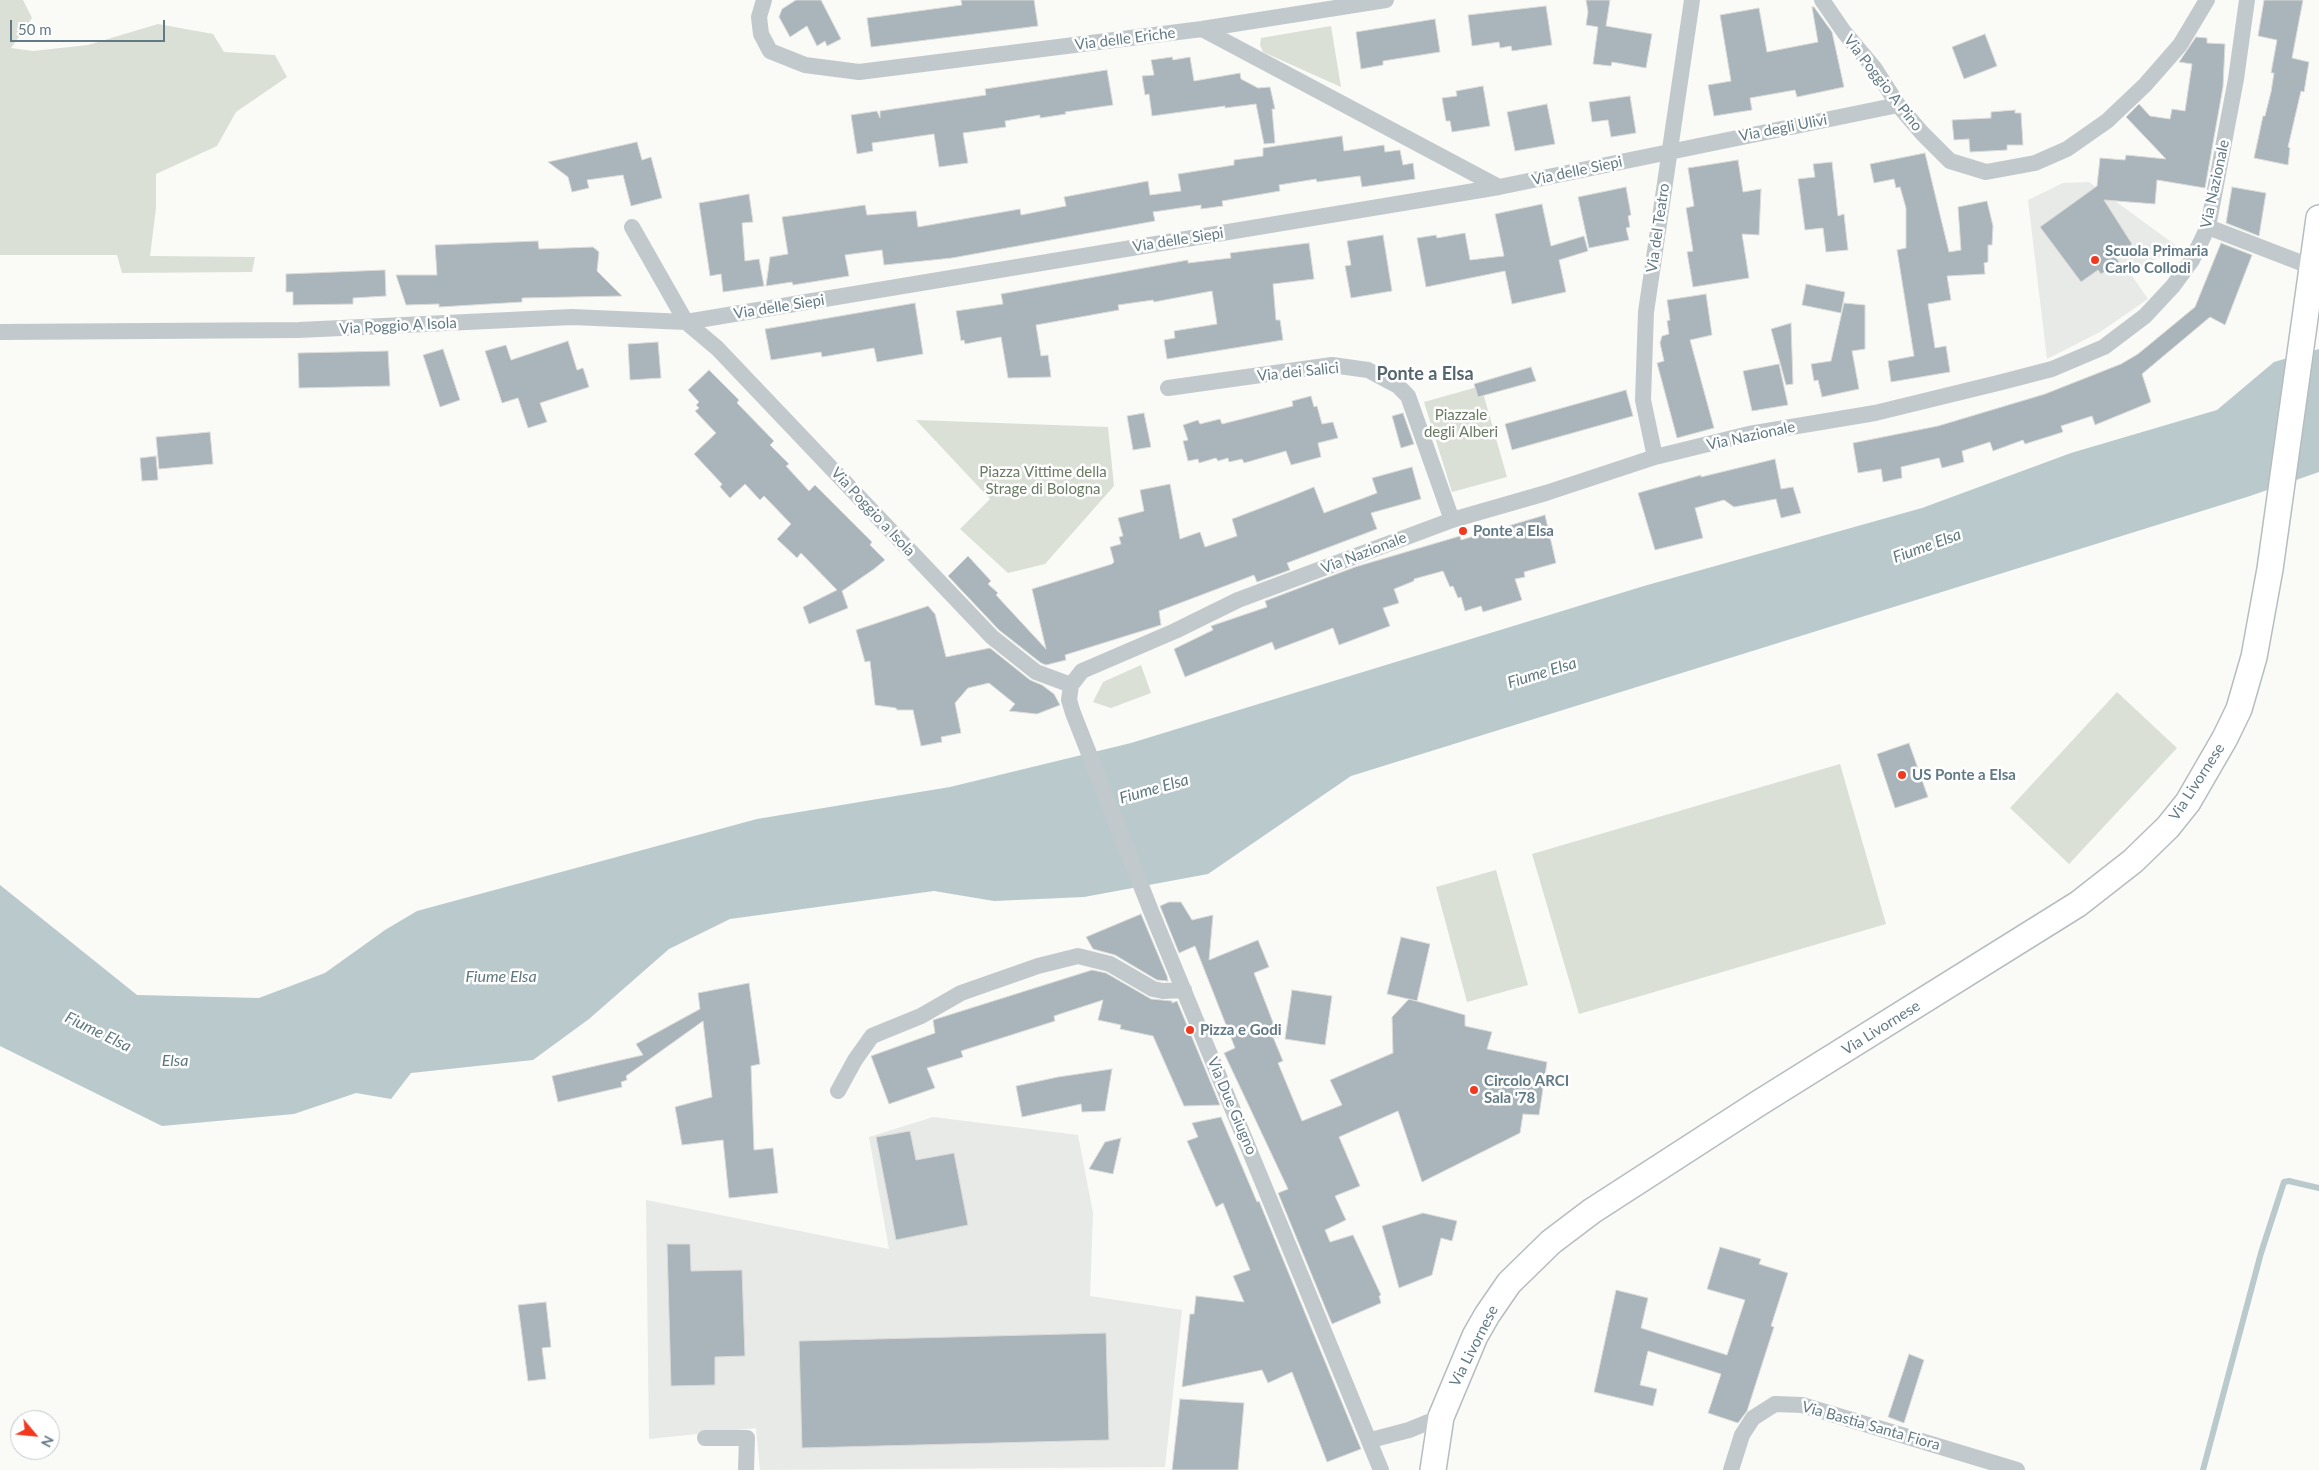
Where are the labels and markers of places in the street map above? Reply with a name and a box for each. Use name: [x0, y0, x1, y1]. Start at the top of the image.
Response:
place label: Scuola Primaria Carlo Collodi: [2105, 242, 2208, 277]
marker: Scuola Primaria Carlo Collodi: [2089, 254, 2101, 266]
place label: Ponte a Elsa: [1473, 522, 1554, 540]
marker: Ponte a Elsa: [1457, 525, 1469, 537]
place label: US Ponte a Elsa: [1912, 766, 2016, 784]
marker: US Ponte a Elsa: [1896, 769, 1908, 781]
place label: Pizza e Godi: [1200, 1021, 1282, 1039]
marker: Pizza e Godi: [1184, 1024, 1196, 1036]
place label: Circolo ARCI Sala '78: [1484, 1072, 1569, 1107]
marker: Circolo ARCI Sala '78: [1468, 1084, 1480, 1096]

